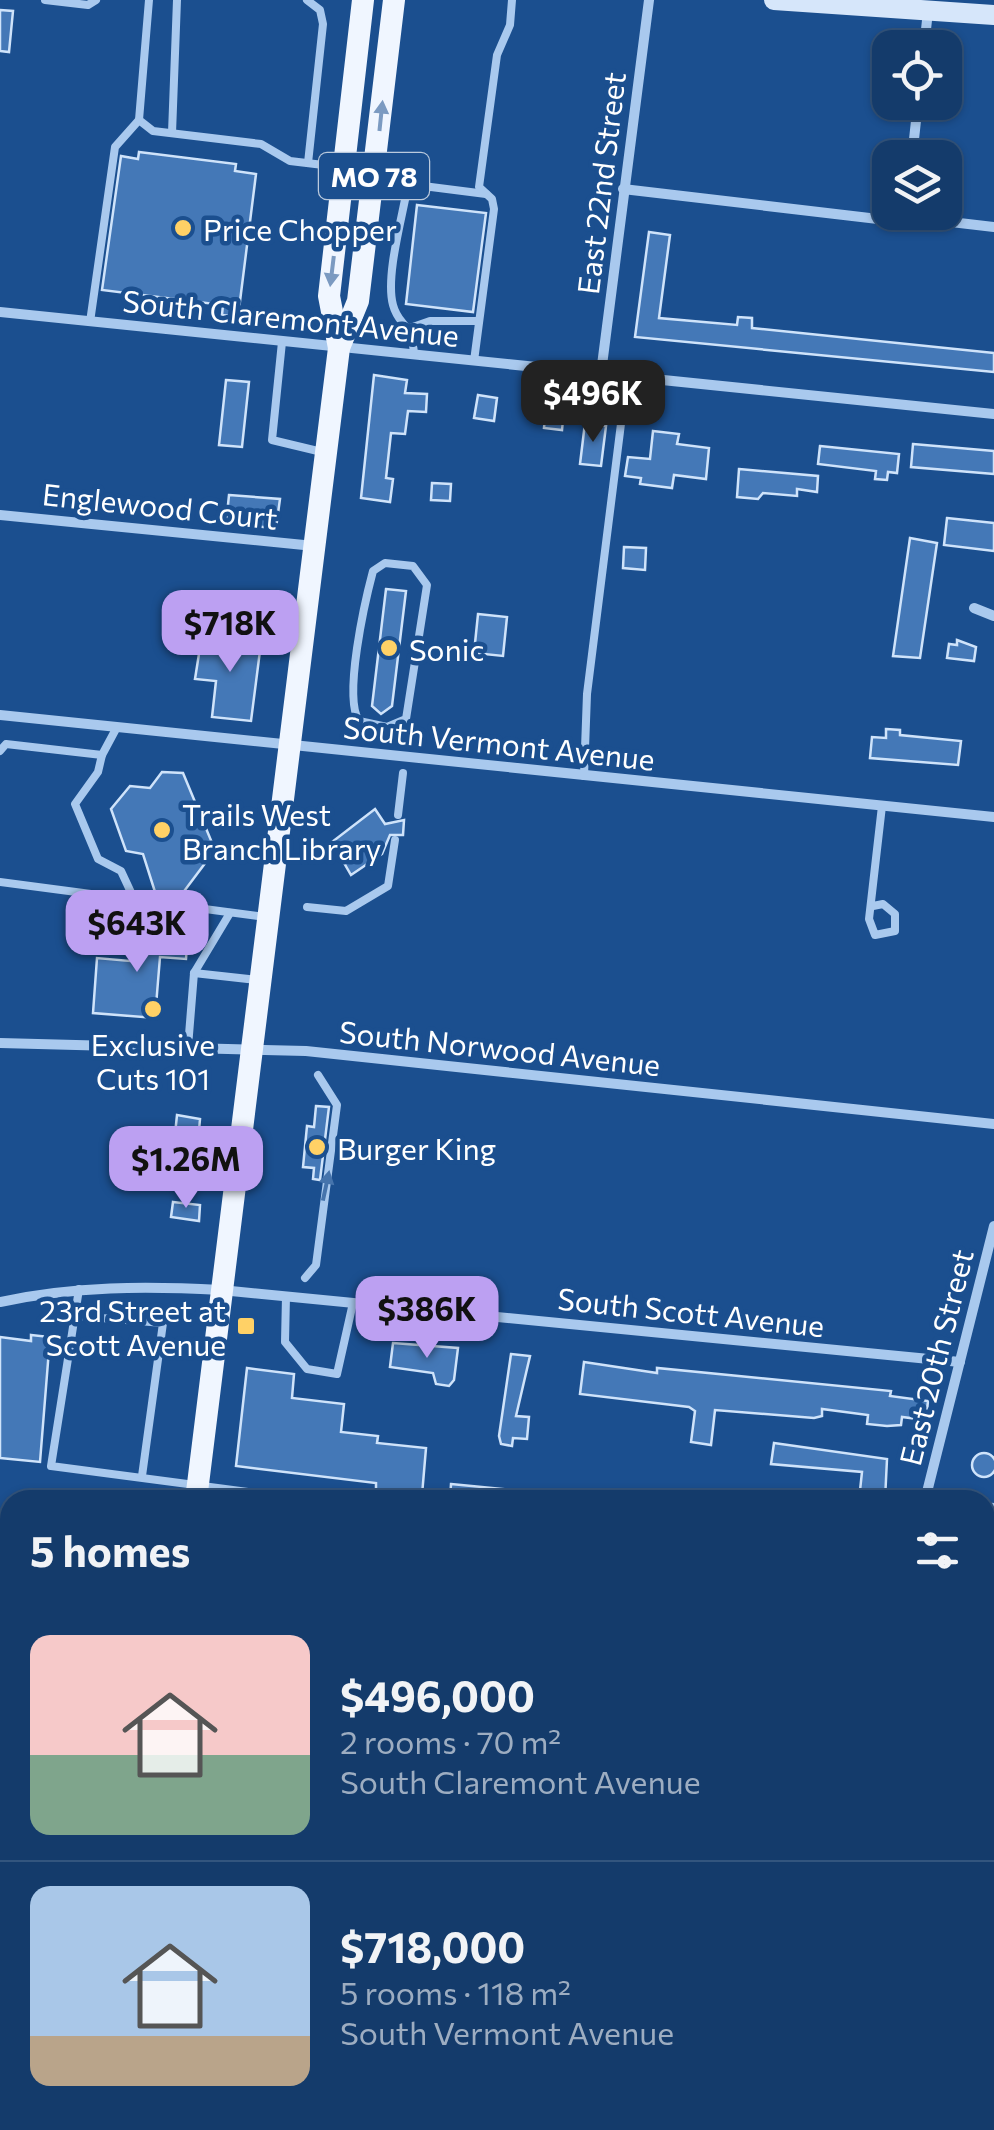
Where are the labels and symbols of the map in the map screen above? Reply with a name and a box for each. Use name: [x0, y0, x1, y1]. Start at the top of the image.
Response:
street label: East 22nd Street: [568, 70, 632, 296]
one-way arrow: [373, 100, 389, 131]
road number: MO 78: [319, 153, 429, 199]
place label: Price Chopper: [203, 210, 397, 247]
marker: Price Chopper: [172, 217, 194, 239]
one-way arrow: [324, 255, 340, 287]
street label: South Claremont Avenue: [121, 281, 461, 353]
pin: $496K: [523, 360, 663, 445]
street label: Englewood Court: [41, 474, 279, 536]
pin: $718K: [160, 590, 300, 675]
place label: Sonic: [409, 630, 484, 667]
marker: Sonic: [378, 637, 400, 659]
street label: South Vermont Avenue: [341, 707, 657, 777]
place label: Trails West Branch Library: [182, 795, 381, 866]
marker: Trails West Branch Library: [151, 819, 173, 841]
pin: $643K: [67, 890, 207, 975]
marker: Exclusive Cuts 101: [142, 998, 164, 1020]
street label: South Norwood Avenue: [338, 1012, 662, 1082]
place label: Exclusive Cuts 101: [91, 1025, 215, 1096]
pin: $1.26M: [105, 1126, 267, 1211]
place label: Burger King: [337, 1129, 496, 1166]
marker: Burger King: [306, 1136, 328, 1158]
one-way arrow: [319, 1170, 335, 1201]
street label: East 20th Street: [890, 1245, 980, 1469]
pin: $386K: [357, 1276, 497, 1361]
street label: South Scott Avenue: [556, 1279, 826, 1343]
place label: 23rd Street at Scott Avenue: [39, 1291, 226, 1362]
marker: 23rd Street at Scott Avenue: [235, 1315, 257, 1337]

